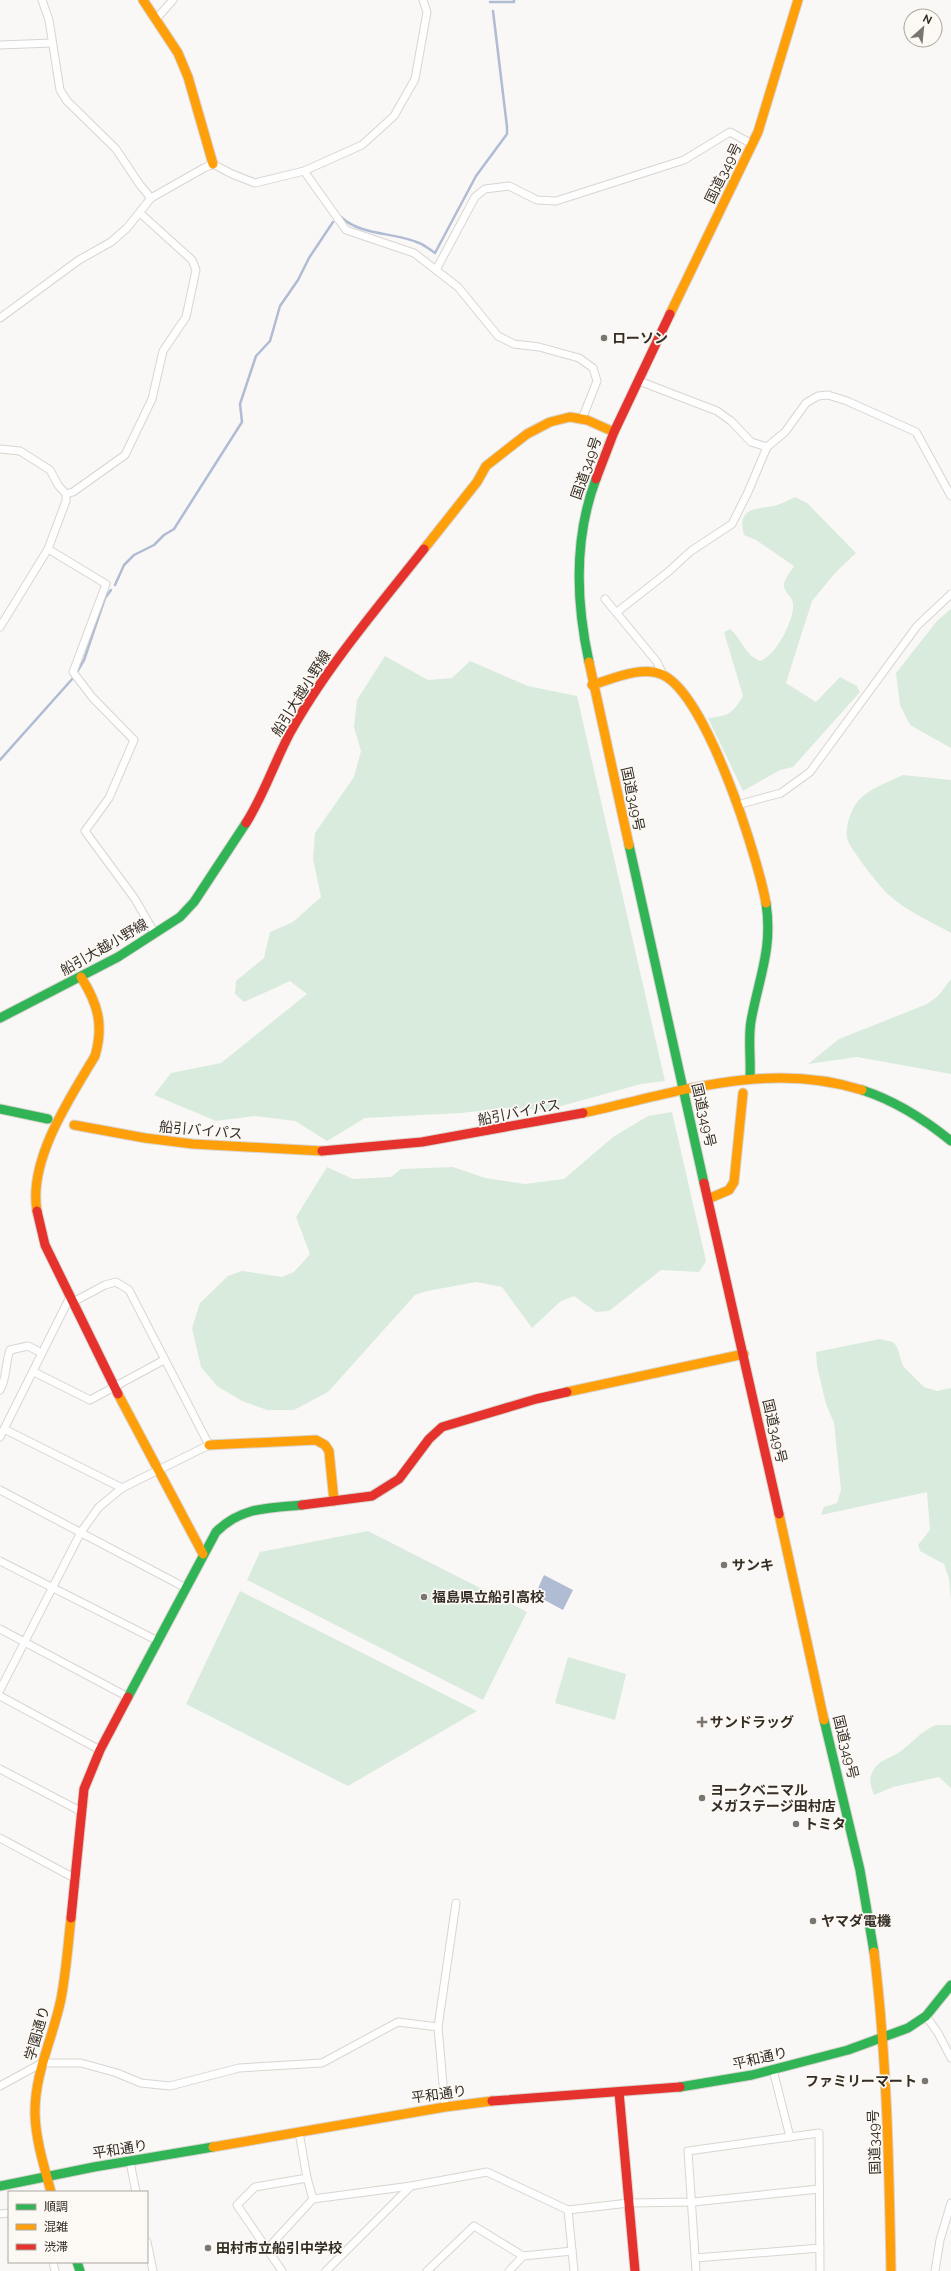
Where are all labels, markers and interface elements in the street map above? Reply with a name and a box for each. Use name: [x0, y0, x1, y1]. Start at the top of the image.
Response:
north arrow: [903, 8, 943, 48]
text: N: [921, 12, 934, 27]
street label: 国道349号: [701, 140, 745, 206]
place label: ローソン: [612, 330, 668, 346]
marker: ローソン: [599, 333, 609, 343]
street label: 国道349号: [568, 435, 604, 501]
street label: 船引大越小野線: [268, 647, 334, 739]
street label: 国道349号: [618, 765, 648, 833]
street label: 船引大越小野線: [58, 916, 150, 978]
street label: 国道349号: [689, 1081, 719, 1149]
street label: 船引バイパス: [476, 1096, 562, 1128]
street label: 船引バイパス: [159, 1118, 243, 1142]
street label: 国道349号: [760, 1397, 790, 1465]
place label: サンキ: [732, 1557, 774, 1573]
marker: サンキ: [719, 1560, 729, 1570]
place label: 福島県立船引高校: [432, 1589, 544, 1605]
marker: 福島県立船引高校: [419, 1592, 429, 1602]
street label: 国道349号: [830, 1713, 862, 1781]
place label: サンドラッグ: [710, 1714, 794, 1730]
marker: サンドラッグ: [697, 1717, 707, 1727]
place label: ヨークベニマル メガステージ田村店: [710, 1782, 836, 1814]
marker: ヨークベニマル メガステージ田村店: [697, 1793, 707, 1803]
place label: トミタ: [804, 1816, 846, 1832]
marker: トミタ: [791, 1819, 801, 1829]
place label: ヤマダ電機: [821, 1913, 891, 1929]
marker: ヤマダ電機: [808, 1916, 818, 1926]
street label: 学園通り: [22, 2004, 52, 2062]
street label: 平和通り: [731, 2044, 789, 2072]
place label: ファミリーマート: [805, 2073, 917, 2089]
marker: ファミリーマート: [920, 2076, 930, 2086]
street label: 平和通り: [410, 2082, 468, 2106]
street label: 国道349号: [865, 2109, 883, 2175]
street label: 平和通り: [91, 2137, 149, 2161]
legend: [8, 2191, 148, 2263]
text: 順調: [44, 2200, 68, 2214]
text: 混雑: [44, 2220, 68, 2234]
text: 渋滞: [44, 2240, 68, 2254]
place label: 田村市立船引中学校: [216, 2240, 342, 2256]
marker: 田村市立船引中学校: [203, 2243, 213, 2253]

